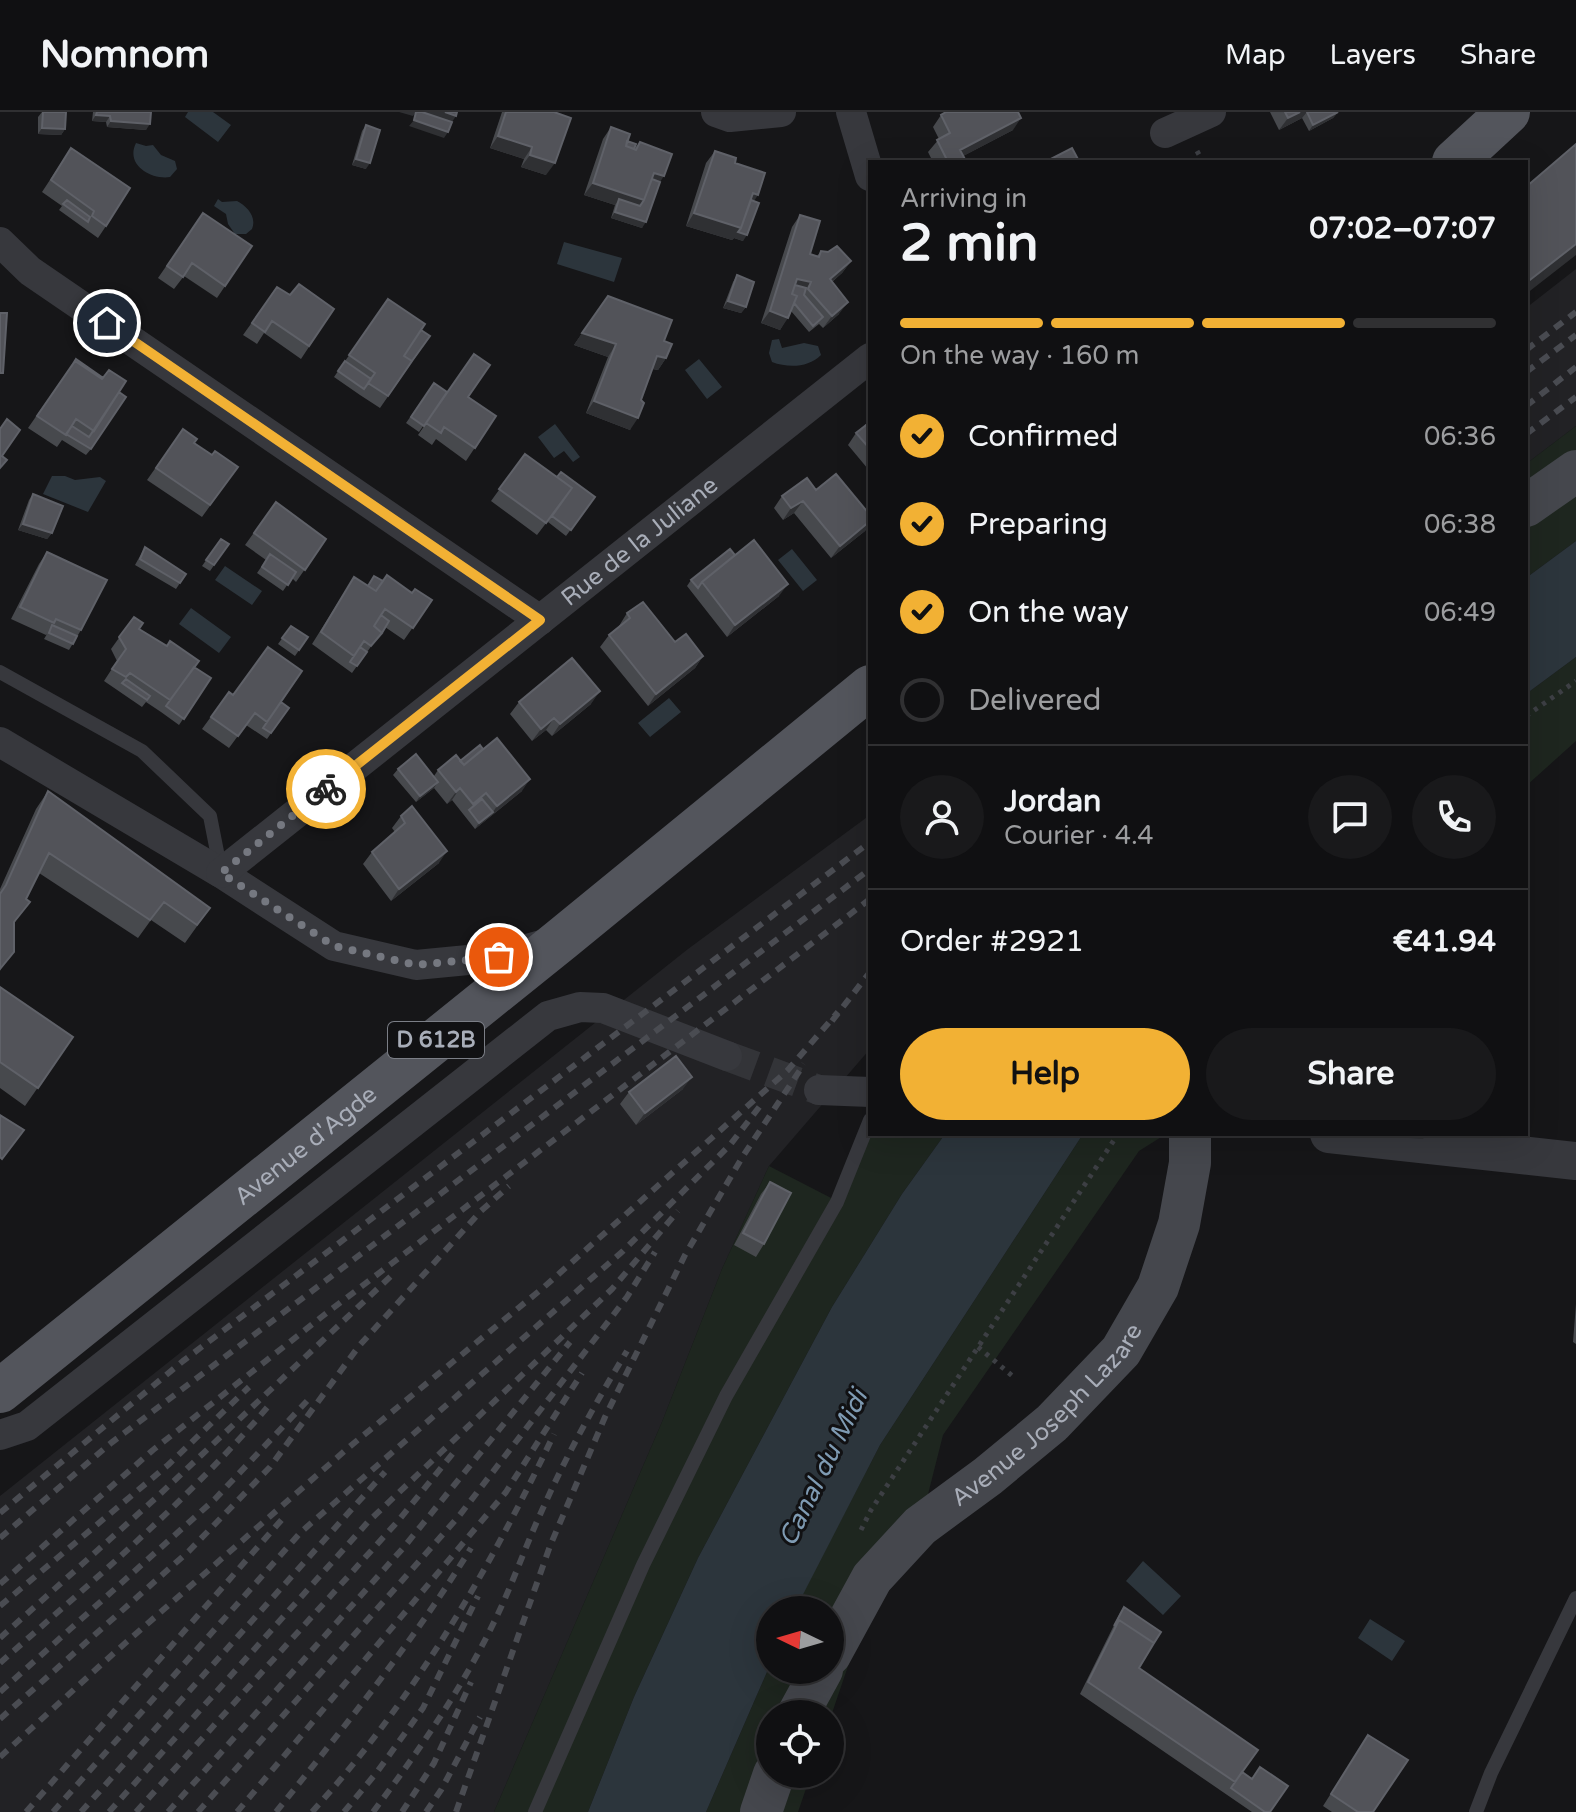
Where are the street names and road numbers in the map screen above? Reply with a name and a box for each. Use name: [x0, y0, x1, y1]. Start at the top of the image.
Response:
street label: Rue de la Juliane: [555, 470, 723, 612]
road number: D 612B: [388, 1022, 484, 1058]
street label: Avenue d'Agde: [228, 1079, 382, 1211]
street label: Avenue Joseph Lazare: [946, 1318, 1148, 1513]

